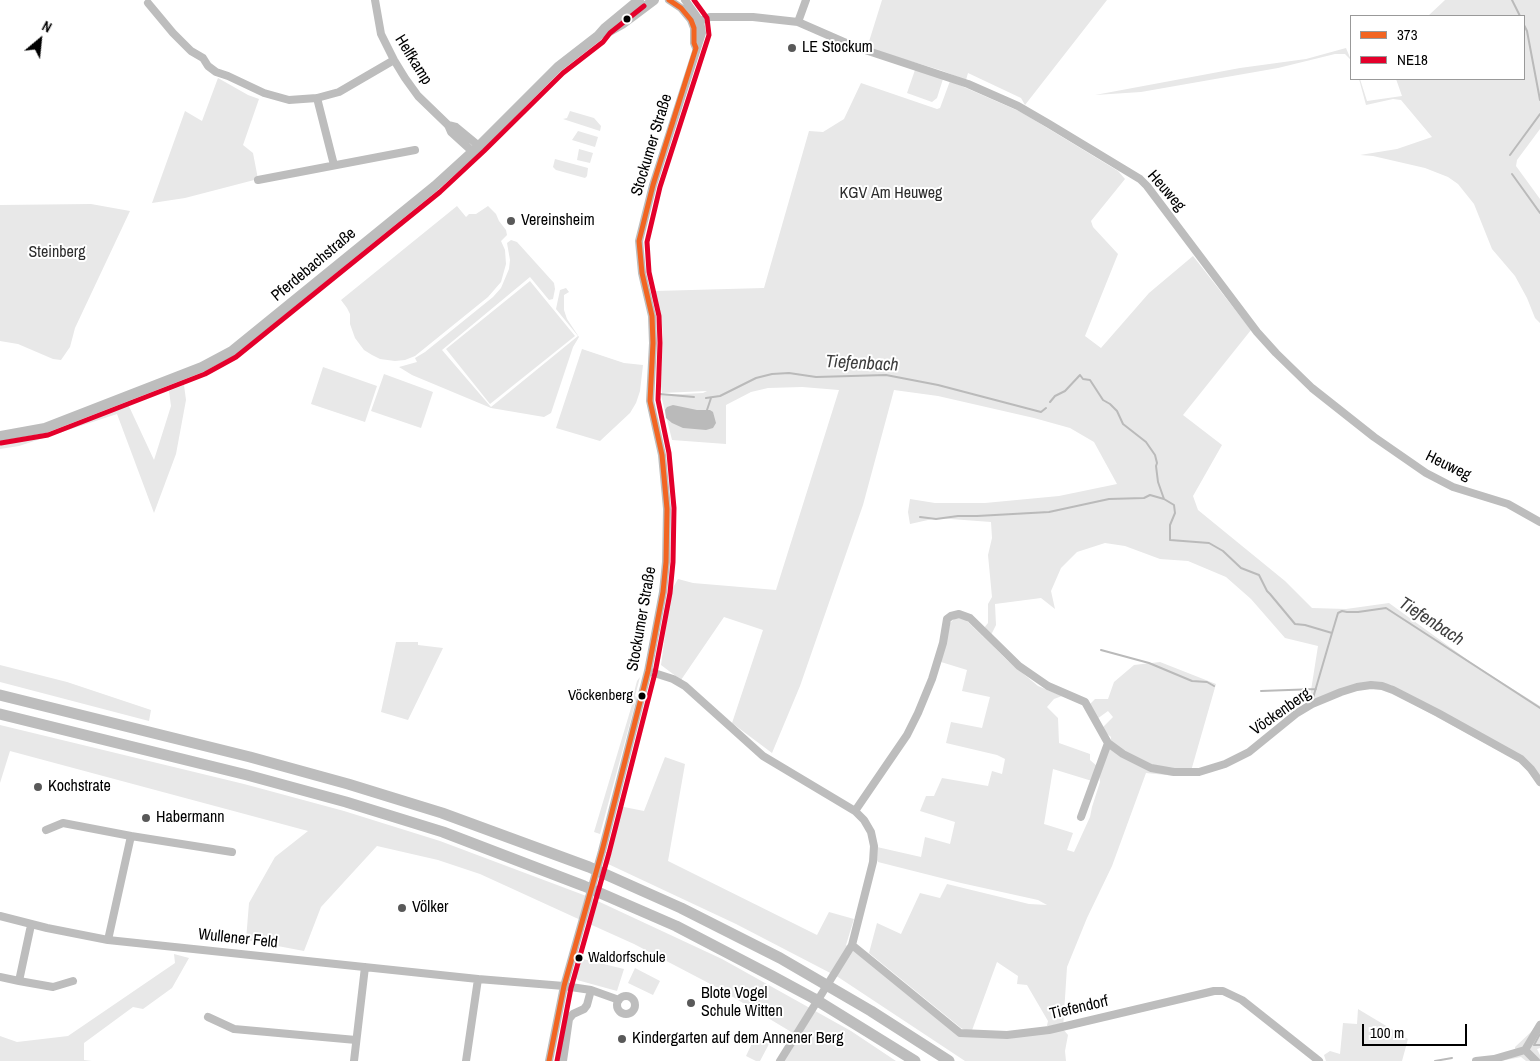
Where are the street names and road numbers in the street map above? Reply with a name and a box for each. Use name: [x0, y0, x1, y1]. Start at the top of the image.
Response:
street label: Helfkamp: [390, 31, 436, 89]
street label: Stockumer Straße: [627, 92, 677, 198]
street label: Heuweg: [1143, 167, 1189, 215]
street label: Pferdebachstraße: [268, 224, 360, 306]
street label: Heuweg: [1422, 447, 1474, 485]
street label: Stockumer Straße: [623, 565, 661, 673]
street label: Vöckenberg: [1247, 684, 1315, 740]
street label: Wullener Feld: [197, 925, 279, 953]
street label: Tiefendorf: [1048, 992, 1110, 1024]

